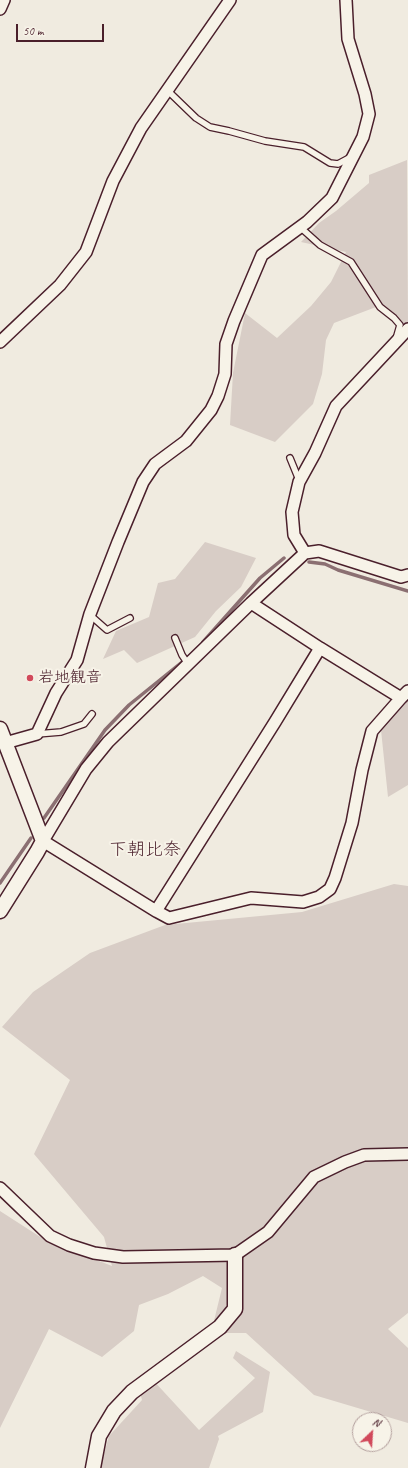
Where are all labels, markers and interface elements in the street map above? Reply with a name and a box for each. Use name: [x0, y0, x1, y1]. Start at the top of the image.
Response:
scale bar: [18, 16, 106, 42]
text: 50 m: [23, 23, 43, 39]
place label: 岩地観音: [38, 668, 102, 688]
marker: 岩地観音: [25, 673, 35, 683]
district label: 下朝比奈: [109, 839, 181, 861]
north arrow: [352, 1412, 392, 1452]
text: N: [371, 1414, 383, 1430]

